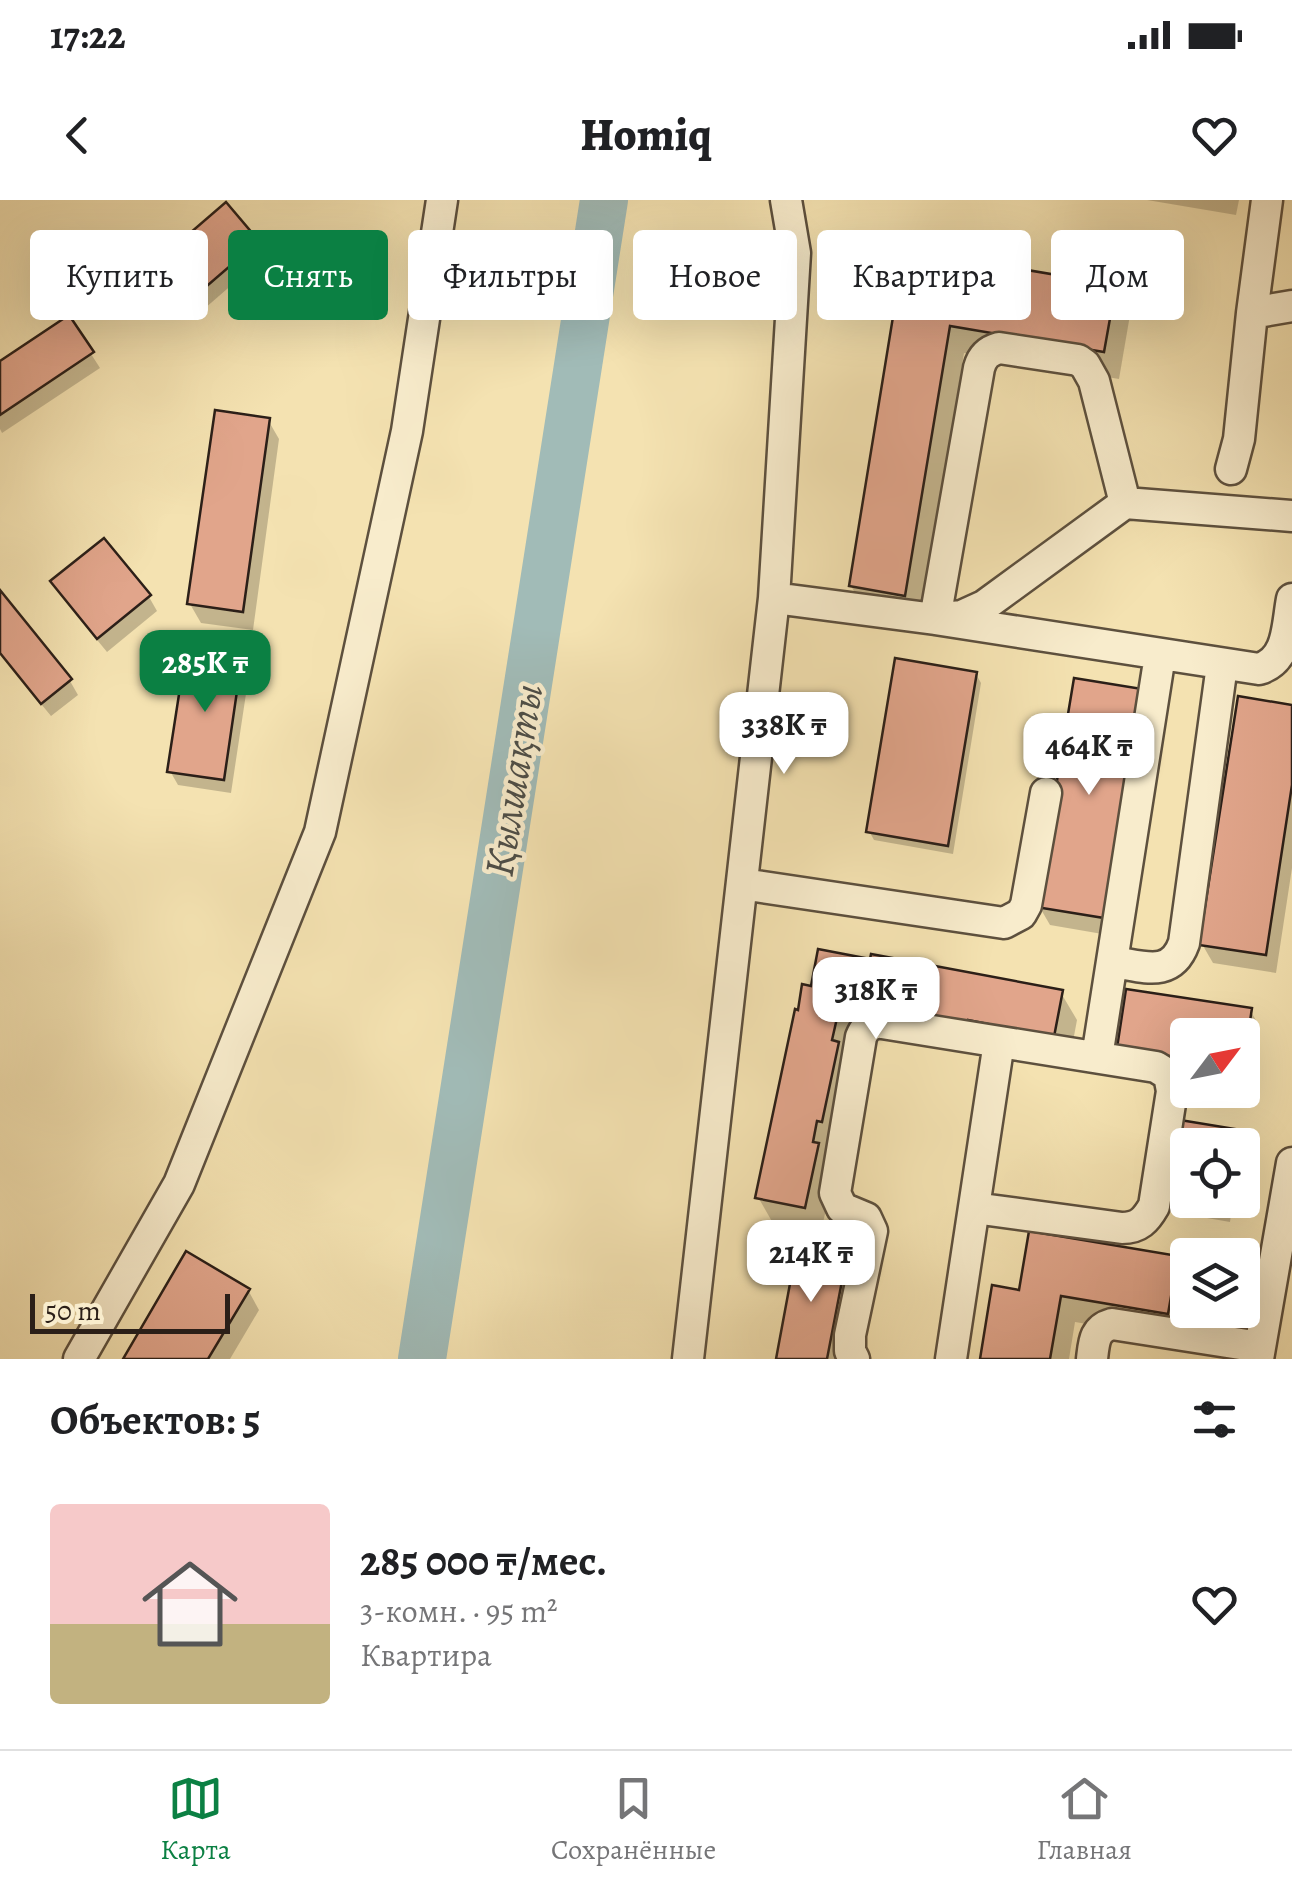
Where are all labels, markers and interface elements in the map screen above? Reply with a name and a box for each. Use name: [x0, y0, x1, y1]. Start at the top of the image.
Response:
text: 17:22: [50, 9, 126, 61]
text: Homiq: [581, 104, 711, 166]
icon: back: [50, 108, 105, 163]
icon: heart: [1187, 108, 1242, 163]
chip: Купить: [30, 230, 208, 320]
chip: Снять: [228, 230, 388, 320]
chip: Фильтры: [408, 230, 613, 320]
chip: Новое: [633, 230, 797, 320]
chip: Квартира: [817, 230, 1031, 320]
chip: Дом: [1051, 230, 1184, 320]
pin: 285K ₸: [124, 630, 286, 715]
text: 285K ₸: [162, 640, 248, 684]
water label: Қылшақты: [470, 680, 556, 880]
pin: 338K ₸: [703, 692, 865, 777]
text: 338K ₸: [741, 702, 827, 746]
pin: 464K ₸: [1008, 713, 1170, 798]
text: 464K ₸: [1045, 723, 1133, 767]
pin: 318K ₸: [795, 957, 957, 1042]
text: 318K ₸: [835, 967, 917, 1011]
north arrow: [1170, 1018, 1260, 1108]
map controls: [1170, 1018, 1260, 1328]
button: locate: [1170, 1128, 1260, 1218]
pin: 214K ₸: [730, 1220, 892, 1305]
text: 214K ₸: [769, 1230, 853, 1274]
button: layers: [1170, 1238, 1260, 1328]
scale bar: [30, 1289, 230, 1334]
text: 50 m: [45, 1292, 101, 1330]
text: Объектов: 5: [50, 1391, 261, 1448]
icon: filters: [1187, 1392, 1242, 1447]
text: 285 000 ₸/мес.: [360, 1532, 607, 1589]
icon: home: [130, 1544, 250, 1664]
icon: heart: [1187, 1577, 1242, 1632]
text: 3-комн. · 95 m²: [360, 1589, 558, 1633]
text: Квартира: [360, 1633, 492, 1677]
tab: Карта: [160, 1771, 231, 1869]
tab: Сохранённые: [551, 1771, 716, 1869]
tab: Главная: [1037, 1771, 1132, 1869]

